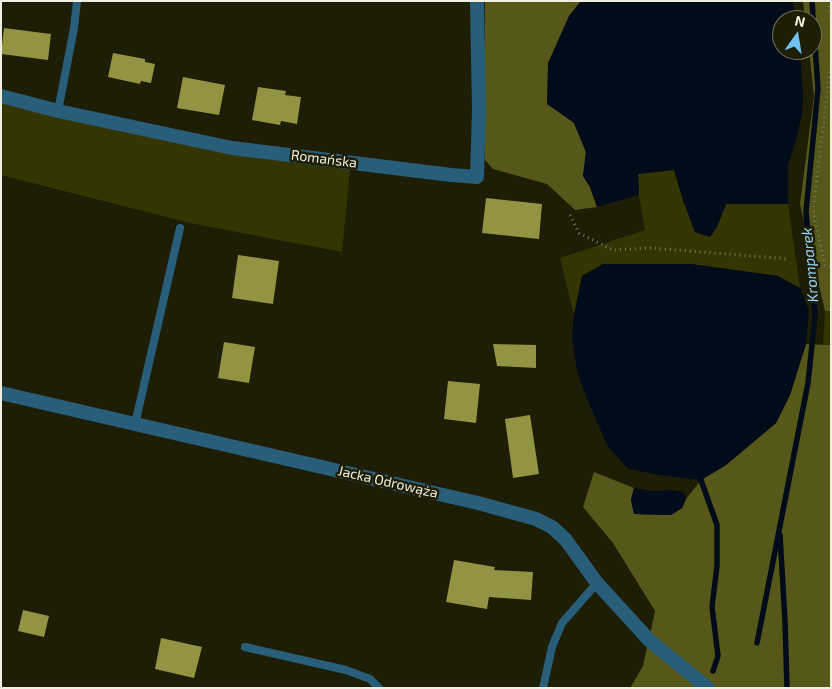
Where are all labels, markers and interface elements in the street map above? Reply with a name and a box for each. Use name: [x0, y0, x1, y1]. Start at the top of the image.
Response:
north arrow: [772, 10, 822, 60]
text: N: [793, 11, 807, 30]
street label: Romańska: [290, 147, 358, 171]
water label: Kromparek: [798, 227, 822, 303]
street label: Jacka Odrowąża: [336, 462, 440, 502]

